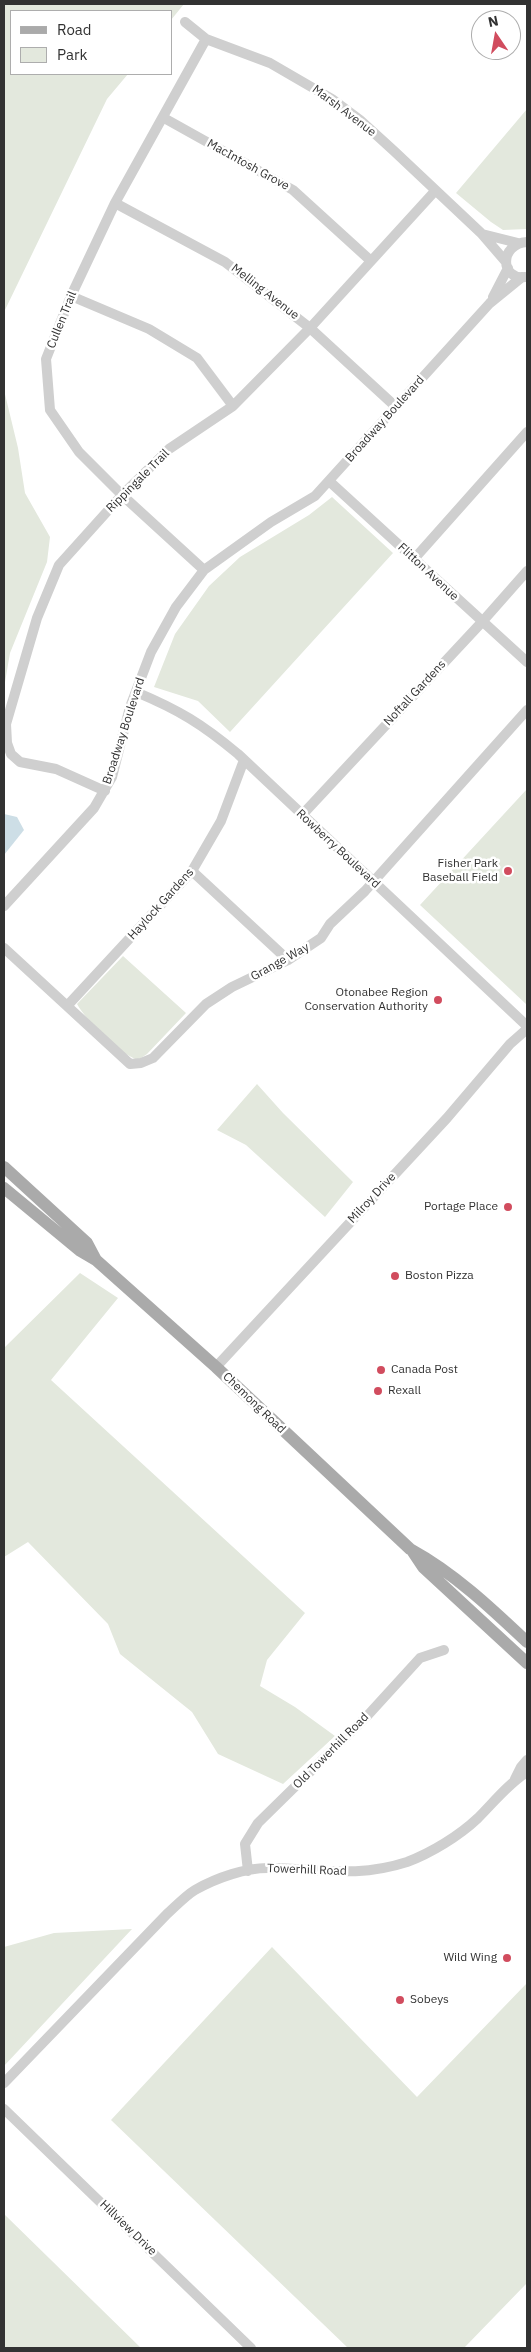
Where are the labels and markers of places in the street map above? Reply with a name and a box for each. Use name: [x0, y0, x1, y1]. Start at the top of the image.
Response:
place label: Fisher Park Baseball Field: [422, 857, 498, 885]
marker: Fisher Park Baseball Field: [502, 865, 514, 877]
place label: Otonabee Region Conservation Authority: [304, 986, 428, 1014]
marker: Otonabee Region Conservation Authority: [432, 994, 444, 1006]
place label: Portage Place: [424, 1200, 498, 1214]
marker: Portage Place: [502, 1201, 514, 1213]
place label: Boston Pizza: [405, 1269, 474, 1283]
marker: Boston Pizza: [389, 1270, 401, 1282]
place label: Canada Post: [391, 1363, 458, 1377]
marker: Canada Post: [375, 1364, 387, 1376]
place label: Rexall: [388, 1384, 421, 1398]
marker: Rexall: [372, 1385, 384, 1397]
place label: Wild Wing: [443, 1951, 497, 1965]
marker: Wild Wing: [501, 1952, 513, 1964]
place label: Sobeys: [410, 1993, 449, 2007]
marker: Sobeys: [394, 1994, 406, 2006]

